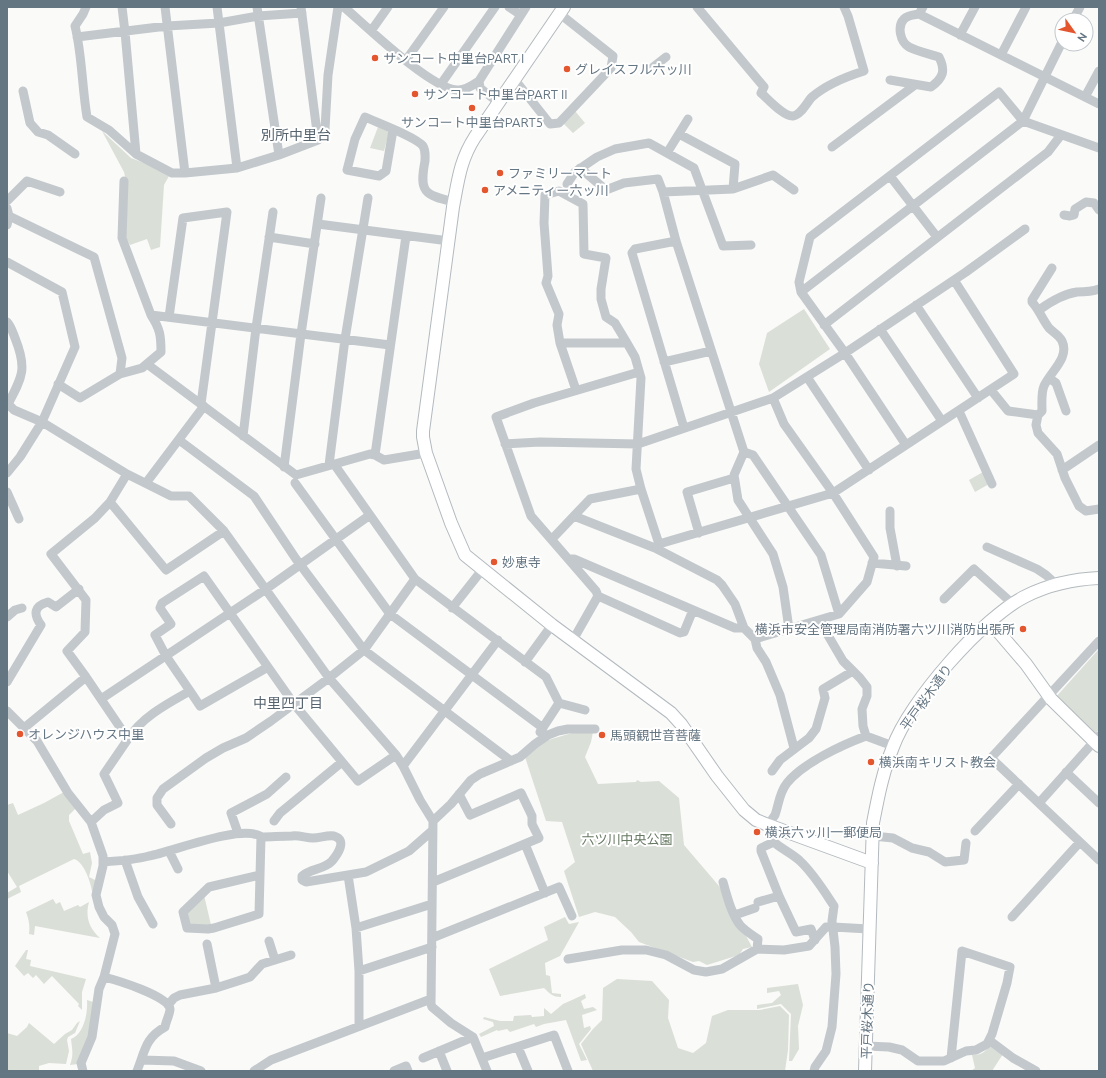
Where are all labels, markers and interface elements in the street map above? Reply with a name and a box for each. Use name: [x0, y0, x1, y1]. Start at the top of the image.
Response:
north arrow: [1054, 12, 1094, 52]
text: N: [1075, 31, 1090, 44]
place label: サンコート中里台PART I: [383, 51, 524, 65]
marker: サンコート中里台PART I: [370, 53, 380, 63]
place label: グレイスフル六ッ川: [575, 62, 692, 76]
marker: グレイスフル六ッ川: [562, 64, 572, 74]
place label: サンコート中里台PART II: [423, 87, 568, 101]
marker: サンコート中里台PART II: [410, 89, 420, 99]
marker: サンコート中里台PART5: [467, 103, 477, 113]
place label: サンコート中里台PART5: [401, 115, 543, 129]
district label: 別所中里台: [261, 127, 331, 143]
place label: ファミリーマート: [508, 166, 612, 180]
marker: ファミリーマート: [495, 168, 505, 178]
place label: アメニティー六ッ川: [493, 183, 609, 197]
marker: アメニティー六ッ川: [480, 185, 490, 195]
place label: 妙恵寺: [502, 555, 541, 569]
marker: 妙恵寺: [489, 557, 499, 567]
place label: 横浜市安全管理局南消防署六ツ川消防出張所: [755, 622, 1015, 636]
marker: 横浜市安全管理局南消防署六ツ川消防出張所: [1018, 624, 1028, 634]
street label: 平戸桜木通り: [897, 661, 955, 733]
district label: 中里四丁目: [253, 695, 323, 711]
place label: オレンジハウス中里: [28, 727, 144, 741]
place label: 馬頭観世音菩薩: [610, 728, 701, 742]
marker: オレンジハウス中里: [15, 729, 25, 739]
marker: 馬頭観世音菩薩: [597, 730, 607, 740]
place label: 横浜南キリスト教会: [879, 755, 996, 769]
marker: 横浜南キリスト教会: [866, 757, 876, 767]
place label: 横浜六ッ川一郵便局: [765, 825, 882, 839]
marker: 横浜六ッ川一郵便局: [752, 827, 762, 837]
park label: 六ツ川中央公園: [581, 832, 673, 846]
street label: 平戸桜木通り: [859, 981, 875, 1059]

